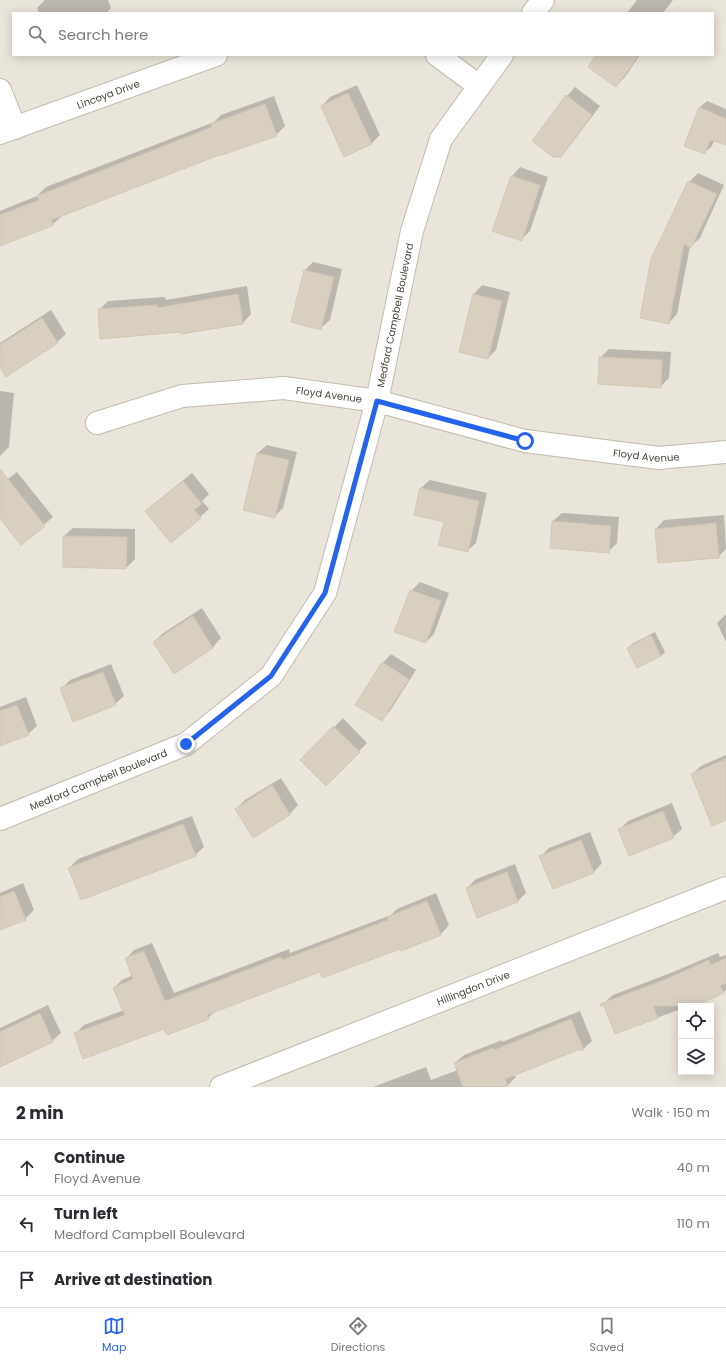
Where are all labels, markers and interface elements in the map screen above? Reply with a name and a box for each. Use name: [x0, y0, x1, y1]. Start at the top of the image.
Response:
search box: [12, 12, 714, 56]
icon: search: [26, 23, 48, 45]
text: Search here: [58, 24, 148, 45]
street label: Lincoya Drive: [75, 76, 142, 113]
street label: Medford Campbell Boulevard: [373, 242, 417, 389]
street label: Floyd Avenue: [295, 383, 363, 407]
route start: [516, 432, 534, 450]
street label: Floyd Avenue: [612, 445, 680, 466]
route end: [177, 735, 195, 753]
street label: Medford Campbell Boulevard: [27, 745, 170, 814]
street label: Hillingdon Drive: [435, 967, 512, 1009]
map controls: [678, 1003, 714, 1075]
button: locate: [678, 1003, 714, 1039]
button: layers: [678, 1039, 714, 1075]
text: 2 min: [16, 1101, 64, 1125]
text: Walk · 150 m: [632, 1103, 710, 1122]
text: Continue: [54, 1147, 125, 1168]
icon: ahead: [16, 1157, 38, 1179]
text: 40 m: [677, 1158, 710, 1177]
text: Floyd Avenue: [54, 1169, 140, 1188]
text: Turn left: [54, 1203, 118, 1224]
icon: left: [16, 1213, 38, 1235]
text: 110 m: [677, 1214, 710, 1233]
text: Medford Campbell Boulevard: [54, 1225, 245, 1244]
icon: arrive: [16, 1269, 38, 1291]
text: Arrive at destination: [54, 1269, 212, 1290]
tab: Map: [102, 1315, 126, 1356]
tab: Directions: [331, 1315, 385, 1356]
tab: Saved: [590, 1315, 624, 1356]

